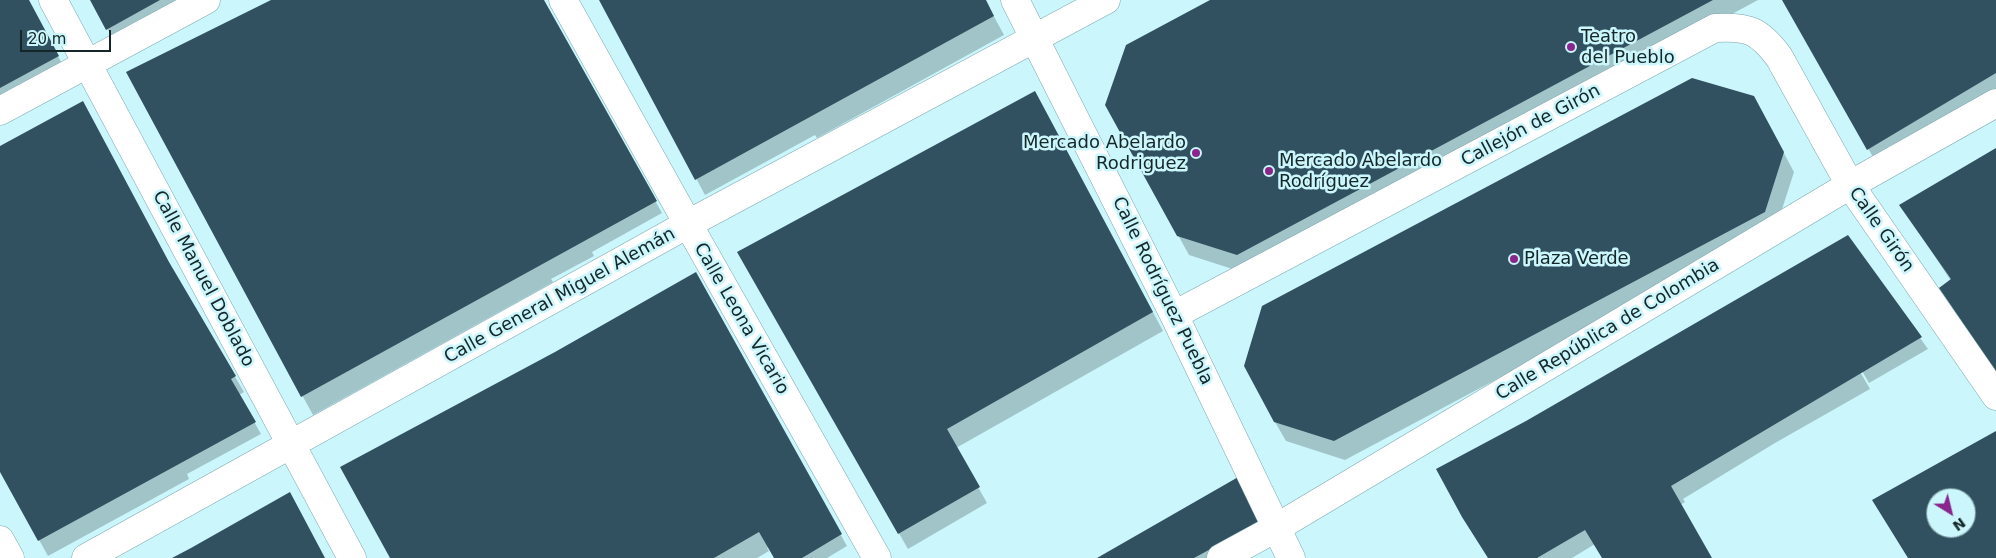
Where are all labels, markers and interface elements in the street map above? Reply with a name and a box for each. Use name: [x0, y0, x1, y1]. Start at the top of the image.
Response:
scale bar: [22, 20, 114, 52]
place label: Teatro del Pueblo: [1581, 26, 1675, 68]
text: 20 m: [28, 30, 66, 48]
marker: Teatro del Pueblo: [1565, 41, 1577, 53]
street label: Callejón de Girón: [1458, 80, 1604, 172]
place label: Mercado Abelardo Rodriguez: [1023, 132, 1186, 174]
marker: Mercado Abelardo Rodriguez: [1190, 147, 1202, 159]
place label: Mercado Abelardo Rodríguez: [1279, 150, 1442, 192]
marker: Mercado Abelardo Rodríguez: [1263, 165, 1275, 177]
street label: Calle Girón: [1844, 183, 1918, 277]
street label: Calle Manuel Doblado: [147, 187, 259, 371]
street label: Calle Rodríguez Puebla: [1107, 193, 1217, 389]
street label: Calle General Miguel Alemán: [441, 223, 679, 369]
street label: Calle Leona Vicario: [689, 239, 793, 399]
place label: Plaza Verde: [1524, 248, 1629, 270]
marker: Plaza Verde: [1508, 253, 1520, 265]
street label: Calle República de Colombia: [1492, 255, 1724, 405]
north arrow: [1926, 488, 1976, 538]
text: N: [1950, 514, 1969, 534]

